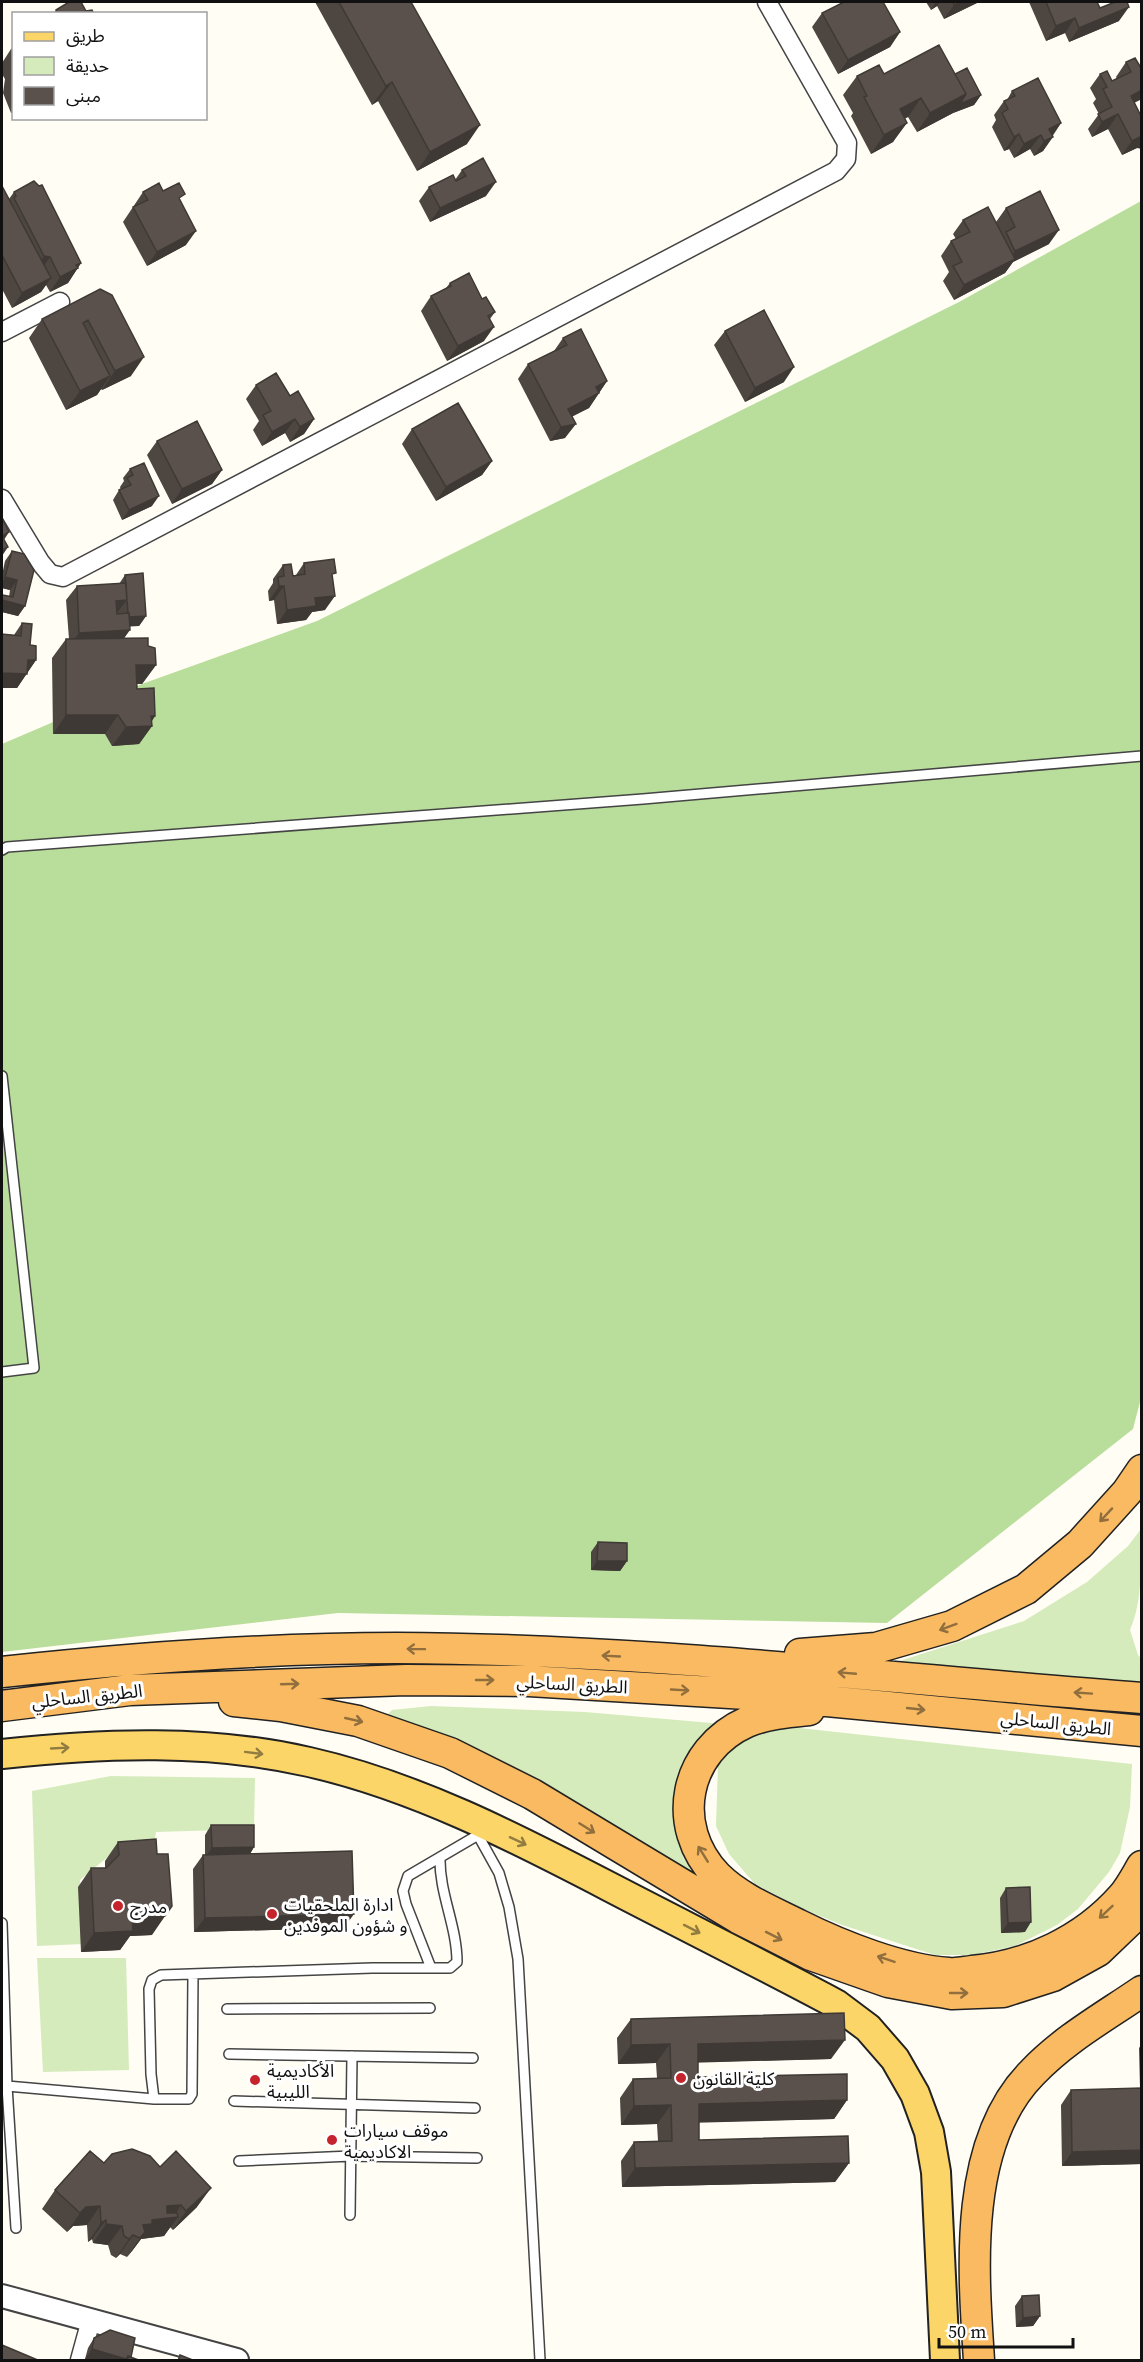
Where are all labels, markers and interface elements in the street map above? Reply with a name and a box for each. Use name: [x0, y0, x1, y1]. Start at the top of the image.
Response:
legend: [12, 12, 207, 120]
text: طريق: [66, 23, 105, 48]
text: حديقة: [66, 53, 109, 78]
text: مبنى: [66, 83, 101, 108]
one-way arrow: [1099, 1508, 1113, 1523]
one-way arrow: [939, 1622, 958, 1633]
one-way arrow: [406, 1643, 426, 1655]
one-way arrow: [601, 1650, 621, 1661]
one-way arrow: [838, 1667, 858, 1678]
street label: الطريق الساحلي: [516, 1669, 628, 1701]
one-way arrow: [474, 1674, 494, 1686]
street label: الطريق الساحلي: [30, 1678, 144, 1715]
one-way arrow: [279, 1678, 299, 1689]
one-way arrow: [669, 1684, 689, 1695]
one-way arrow: [1074, 1687, 1094, 1698]
one-way arrow: [905, 1704, 925, 1715]
street label: الطريق الساحلي: [999, 1705, 1113, 1742]
one-way arrow: [344, 1715, 363, 1727]
one-way arrow: [49, 1743, 69, 1754]
one-way arrow: [244, 1748, 264, 1759]
one-way arrow: [578, 1823, 595, 1835]
one-way arrow: [508, 1835, 526, 1847]
one-way arrow: [696, 1846, 709, 1863]
place label: ادارة الملحقيات و شؤون الموفدين: [284, 1892, 407, 1938]
place label: مدرج: [130, 1894, 167, 1920]
marker: مدرج: [111, 1899, 125, 1913]
one-way arrow: [1099, 1905, 1114, 1919]
marker: ادارة الملحقيات و شؤون الموفدين: [265, 1907, 279, 1921]
one-way arrow: [682, 1924, 700, 1935]
one-way arrow: [764, 1931, 782, 1942]
one-way arrow: [877, 1953, 896, 1964]
one-way arrow: [948, 1987, 968, 1999]
place label: الأكاديمية الليبية: [267, 2058, 334, 2104]
place label: كلية القانون: [693, 2066, 775, 2091]
marker: كلية القانون: [674, 2071, 688, 2085]
marker: الأكاديمية الليبية: [248, 2073, 262, 2087]
place label: موقف سيارات الاكاديمية: [344, 2118, 448, 2164]
marker: موقف سيارات الاكاديمية: [325, 2133, 339, 2147]
scale bar: [939, 2311, 1072, 2349]
text: 50 m: [948, 2319, 986, 2344]

